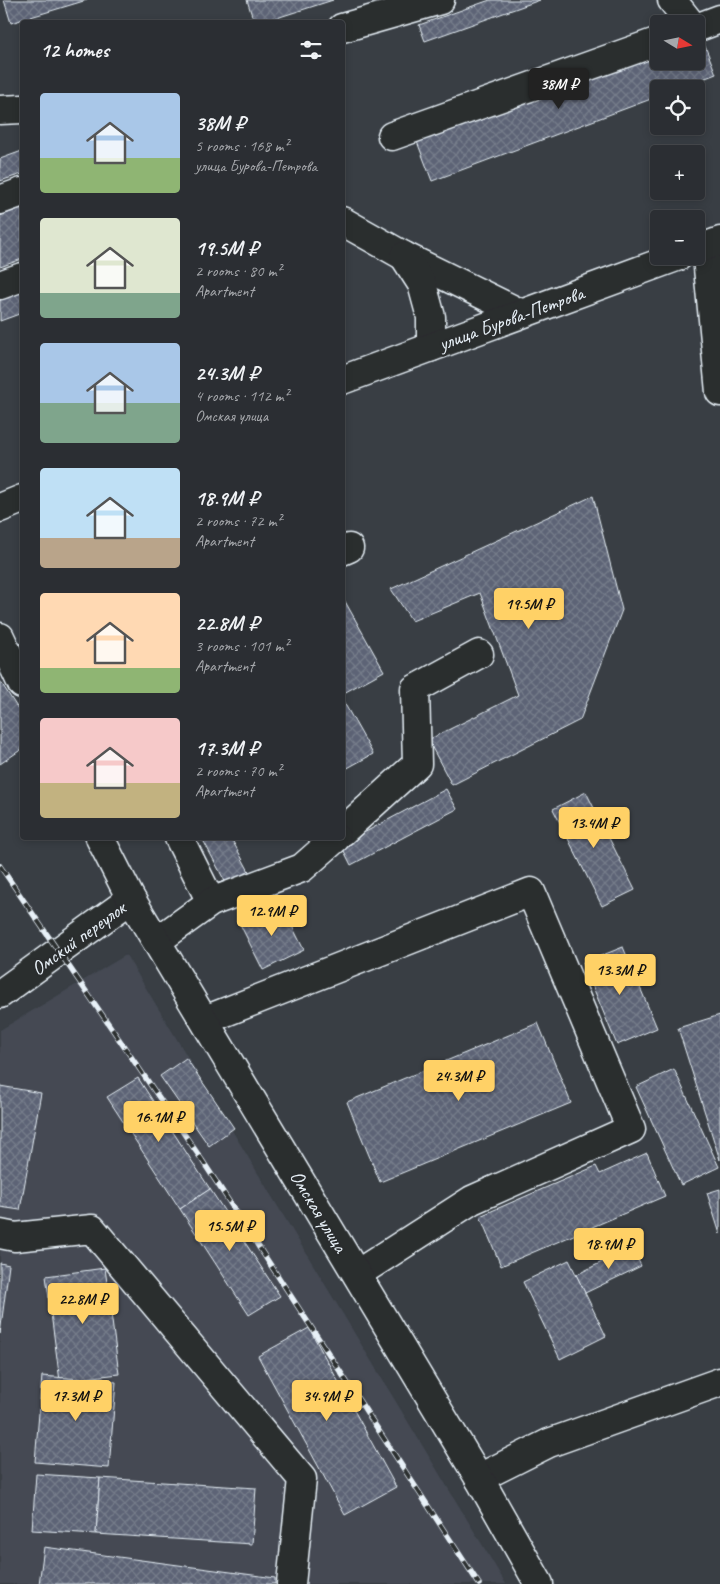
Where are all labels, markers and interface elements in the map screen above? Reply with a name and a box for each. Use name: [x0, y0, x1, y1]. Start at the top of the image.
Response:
north arrow: [650, 15, 705, 70]
map controls: [650, 15, 705, 265]
icon: filters: [297, 36, 325, 64]
text: 12 homes: [40, 37, 109, 63]
pin: 38M ₽: [524, 68, 594, 110]
text: 38M ₽: [540, 74, 578, 94]
button: locate: [650, 80, 705, 135]
text: 38M ₽: [195, 110, 245, 136]
icon: home: [80, 113, 140, 173]
text: 5 rooms · 168 m²: [195, 136, 289, 156]
button: +: [650, 145, 705, 200]
text: улица Бурова-Петрова: [195, 156, 317, 176]
button: −: [650, 210, 705, 265]
text: 19.5M ₽: [195, 235, 258, 261]
icon: home: [80, 238, 140, 298]
text: 2 rooms · 80 m²: [195, 261, 281, 281]
street label: улица Бурова-Петрова: [434, 280, 589, 357]
text: Apartment: [195, 281, 254, 301]
text: 24.3M ₽: [195, 360, 259, 386]
icon: home: [80, 363, 140, 423]
text: 4 rooms · 112 m²: [195, 386, 289, 406]
text: Омская улица: [195, 406, 268, 426]
text: 18.9M ₽: [195, 485, 259, 511]
icon: home: [80, 488, 140, 548]
text: 2 rooms · 72 m²: [195, 511, 281, 531]
text: Apartment: [195, 531, 254, 551]
pin: 19.5M ₽: [483, 588, 575, 630]
text: 19.5M ₽: [505, 594, 553, 614]
text: 22.8M ₽: [195, 610, 259, 636]
icon: home: [80, 613, 140, 673]
text: 3 rooms · 101 m²: [195, 636, 289, 656]
text: Apartment: [195, 656, 254, 676]
text: 17.3M ₽: [195, 735, 259, 761]
icon: home: [80, 738, 140, 798]
text: 2 rooms · 70 m²: [195, 761, 281, 781]
text: Apartment: [195, 781, 254, 801]
pin: 13.4M ₽: [548, 806, 640, 849]
text: 13.4M ₽: [570, 813, 618, 833]
pin: 12.9M ₽: [226, 894, 318, 937]
street label: Омский переулок: [26, 895, 132, 981]
text: 12.9M ₽: [248, 901, 296, 921]
pin: 13.3M ₽: [574, 954, 666, 996]
text: 13.3M ₽: [596, 960, 644, 980]
pin: 24.3M ₽: [413, 1060, 505, 1102]
text: 24.3M ₽: [435, 1066, 483, 1086]
pin: 16.1M ₽: [113, 1100, 205, 1143]
text: 16.1M ₽: [135, 1107, 183, 1127]
street label: Омская улица: [284, 1166, 354, 1259]
pin: 15.5M ₽: [184, 1210, 276, 1252]
text: 15.5M ₽: [206, 1216, 254, 1236]
pin: 18.9M ₽: [563, 1228, 655, 1270]
text: 18.9M ₽: [585, 1234, 633, 1254]
pin: 22.8M ₽: [37, 1282, 129, 1325]
text: 22.8M ₽: [59, 1289, 107, 1309]
pin: 17.3M ₽: [30, 1380, 122, 1422]
pin: 34.9M ₽: [281, 1380, 373, 1422]
text: 17.3M ₽: [52, 1386, 100, 1406]
text: 34.9M ₽: [303, 1386, 351, 1406]

